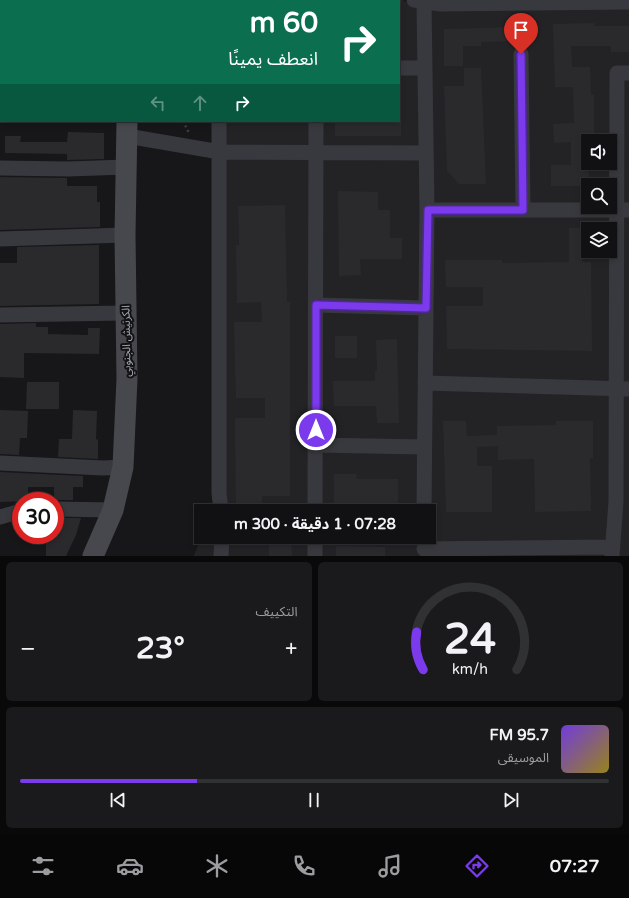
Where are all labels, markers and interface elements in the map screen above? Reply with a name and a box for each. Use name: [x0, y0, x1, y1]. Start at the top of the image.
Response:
text: 60 m: [250, 6, 318, 40]
pin: [504, 13, 538, 54]
icon: right: [332, 16, 384, 68]
icon: arrive: [510, 19, 532, 41]
text: انعطف يمينًا: [228, 48, 318, 70]
icon: left: [147, 92, 169, 114]
icon: ahead: [189, 92, 211, 114]
icon: right: [231, 92, 253, 114]
map controls: [581, 134, 617, 258]
button: sound: [581, 134, 617, 170]
button: search: [581, 178, 617, 214]
button: layers: [581, 222, 617, 258]
street label: الكرنيش الجنوبي: [119, 305, 136, 377]
position arrow: [295, 409, 337, 451]
speed limit sign: 30: [12, 492, 64, 544]
text: 07:28 · 1 دقيقة · 300 m: [234, 515, 396, 533]
text: التكييف: [256, 604, 298, 620]
text: 24: [444, 614, 496, 664]
text: 23°: [136, 630, 185, 667]
text: −: [20, 636, 36, 662]
text: +: [285, 636, 297, 662]
text: km/h: [452, 660, 488, 677]
text: 95.7 FM: [490, 726, 549, 744]
text: الموسيقى: [498, 750, 549, 766]
icon: previous: [107, 789, 129, 811]
icon: pause: [303, 789, 325, 811]
icon: next: [500, 789, 522, 811]
icon: filters: [29, 852, 57, 880]
icon: car: [116, 852, 144, 880]
icon: climate: [203, 852, 231, 880]
icon: phone: [290, 852, 318, 880]
icon: music: [376, 852, 404, 880]
icon: directions: [463, 852, 491, 880]
text: 07:27: [550, 855, 600, 877]

